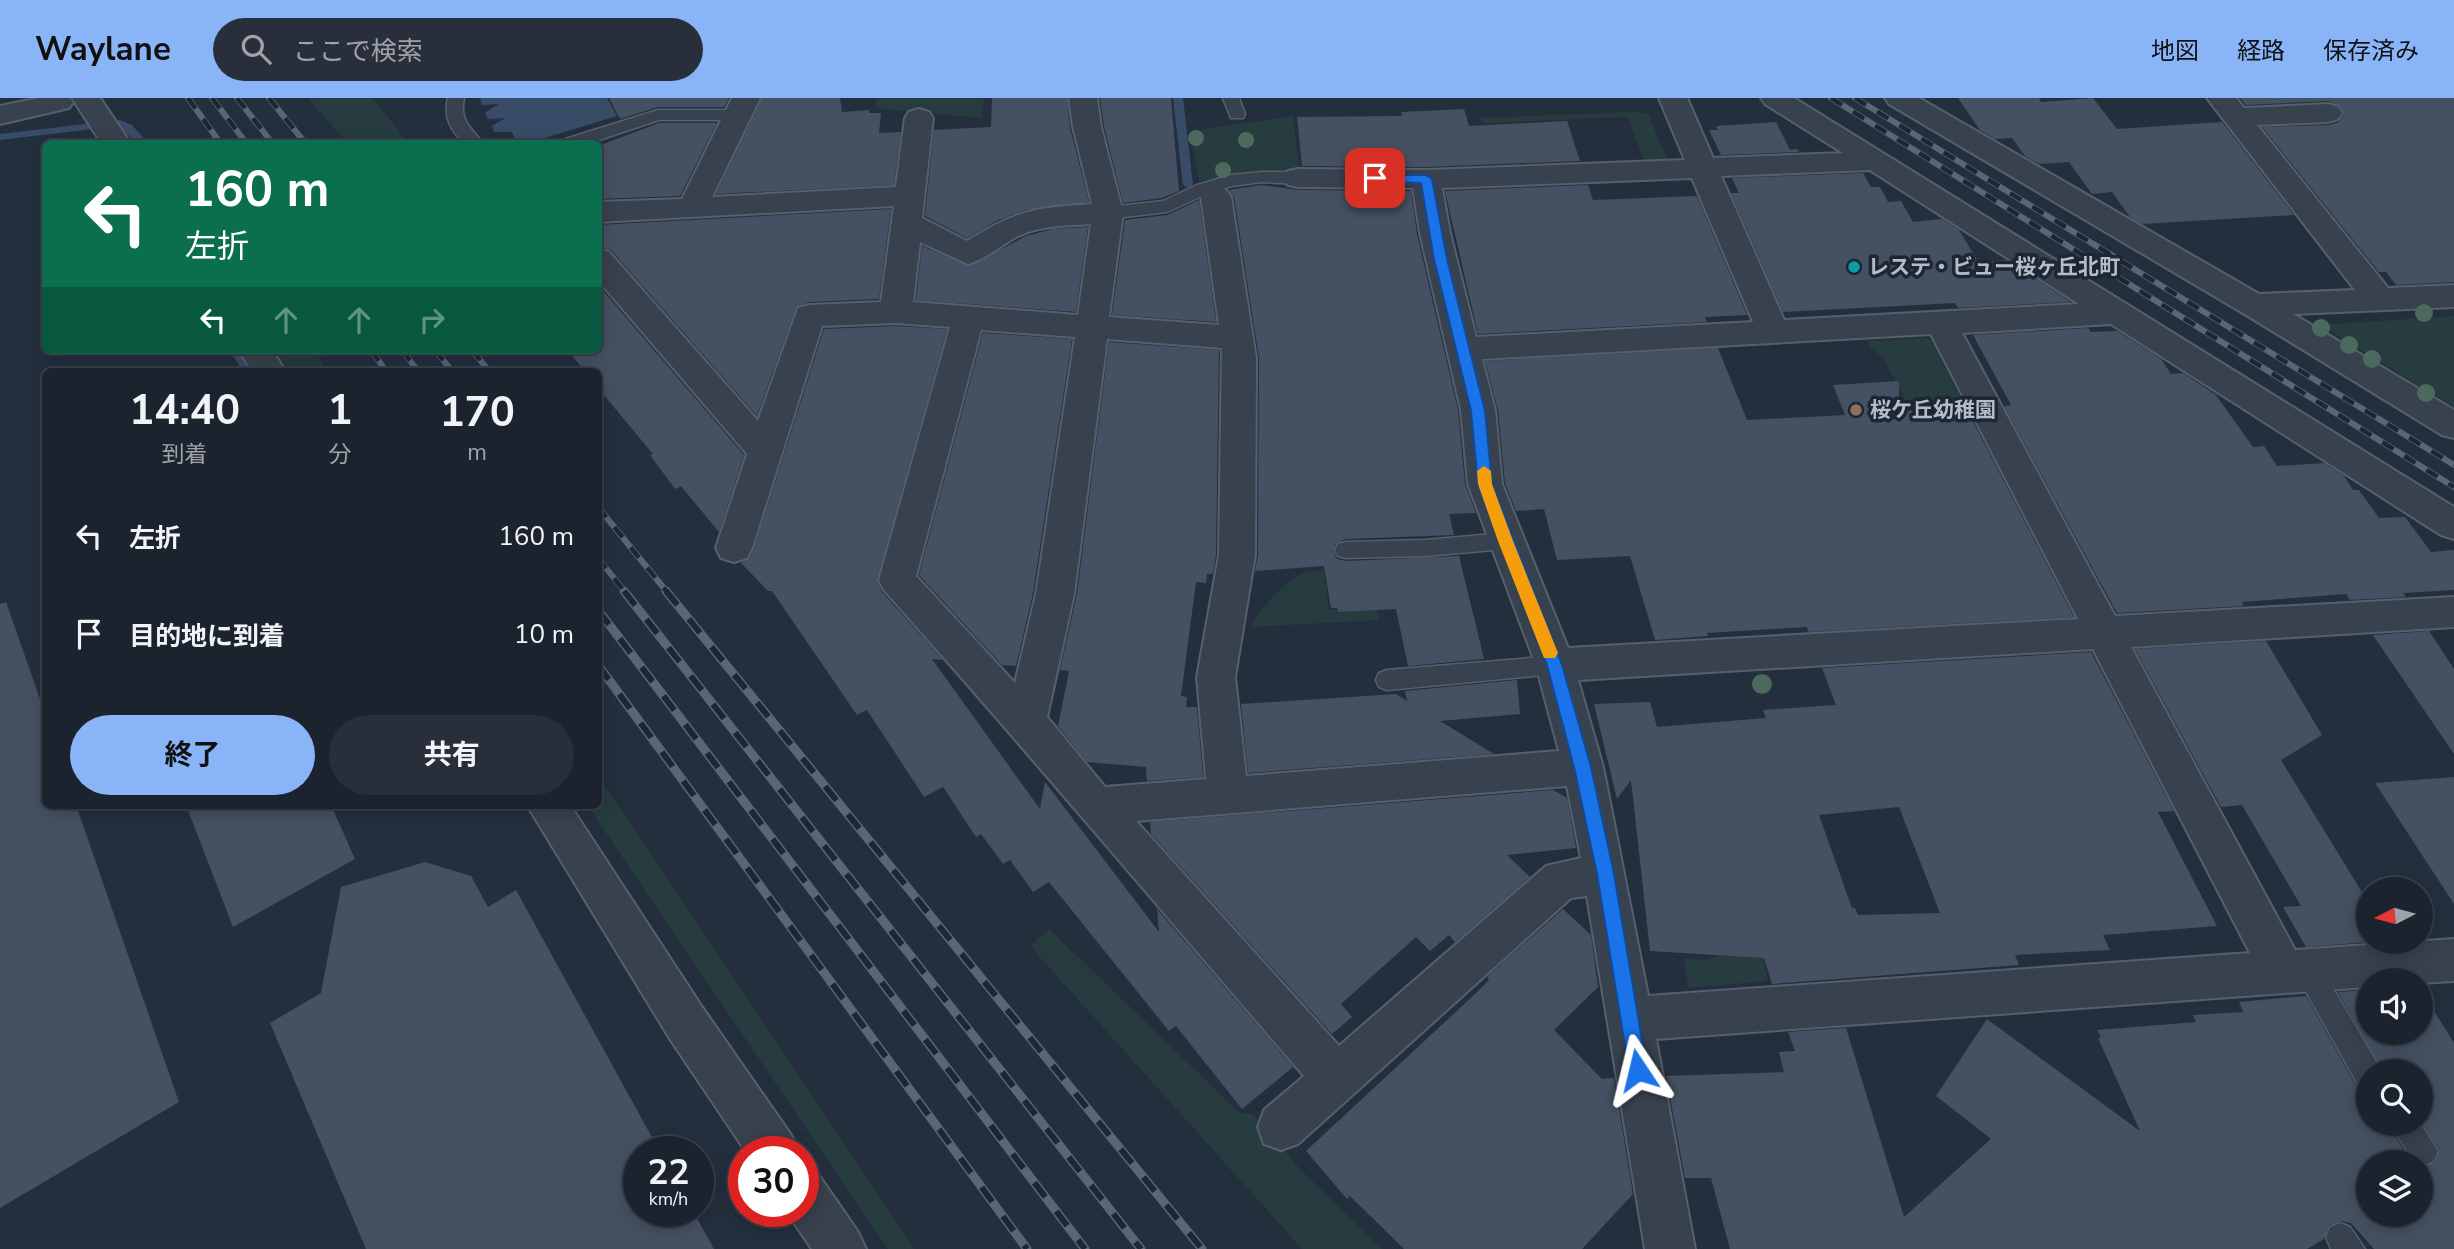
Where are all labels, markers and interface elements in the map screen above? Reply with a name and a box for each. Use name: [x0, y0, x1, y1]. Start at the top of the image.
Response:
search box: [213, 18, 703, 81]
text: Waylane: [35, 27, 171, 72]
icon: search: [237, 30, 275, 68]
text: ここで検索: [293, 34, 423, 69]
text: 地図: [2151, 35, 2199, 67]
text: 経路: [2237, 35, 2285, 67]
text: 保存済み: [2323, 35, 2419, 67]
pin: [1345, 148, 1405, 208]
text: 160 m: [185, 156, 329, 223]
icon: arrive: [1356, 159, 1394, 197]
icon: left: [70, 168, 161, 259]
text: 左折: [185, 225, 249, 268]
place label: レステ・ビュー桜ヶ丘北町: [1868, 253, 2120, 281]
marker: レステ・ビュー桜ヶ丘北町: [1846, 259, 1862, 275]
icon: left: [194, 301, 232, 339]
icon: ahead: [267, 301, 305, 339]
icon: ahead: [340, 301, 378, 339]
icon: right: [413, 301, 451, 339]
text: 14:40: [129, 382, 240, 439]
text: 1: [327, 382, 352, 439]
text: 170: [439, 384, 515, 441]
place label: 桜ケ丘幼稚園: [1870, 396, 1996, 424]
marker: 桜ケ丘幼稚園: [1848, 402, 1864, 418]
text: m: [467, 437, 487, 468]
text: 到着: [162, 439, 208, 470]
text: 分: [328, 439, 351, 470]
icon: left: [70, 517, 108, 555]
text: 160 m: [498, 519, 574, 554]
text: 左折: [129, 521, 181, 556]
icon: arrive: [70, 615, 108, 653]
text: 10 m: [514, 617, 574, 652]
text: 目的地に到着: [129, 619, 285, 654]
button: 終了: [70, 715, 315, 795]
button: 共有: [329, 715, 574, 795]
north arrow: [2356, 877, 2432, 954]
map controls: [2356, 877, 2433, 1227]
button: sound: [2356, 968, 2433, 1045]
position arrow: [1601, 1033, 1675, 1107]
button: search: [2356, 1059, 2433, 1136]
speed limit sign: 30: [728, 1136, 819, 1227]
text: 22: [647, 1149, 690, 1196]
button: layers: [2356, 1150, 2433, 1227]
text: km/h: [649, 1187, 688, 1211]

